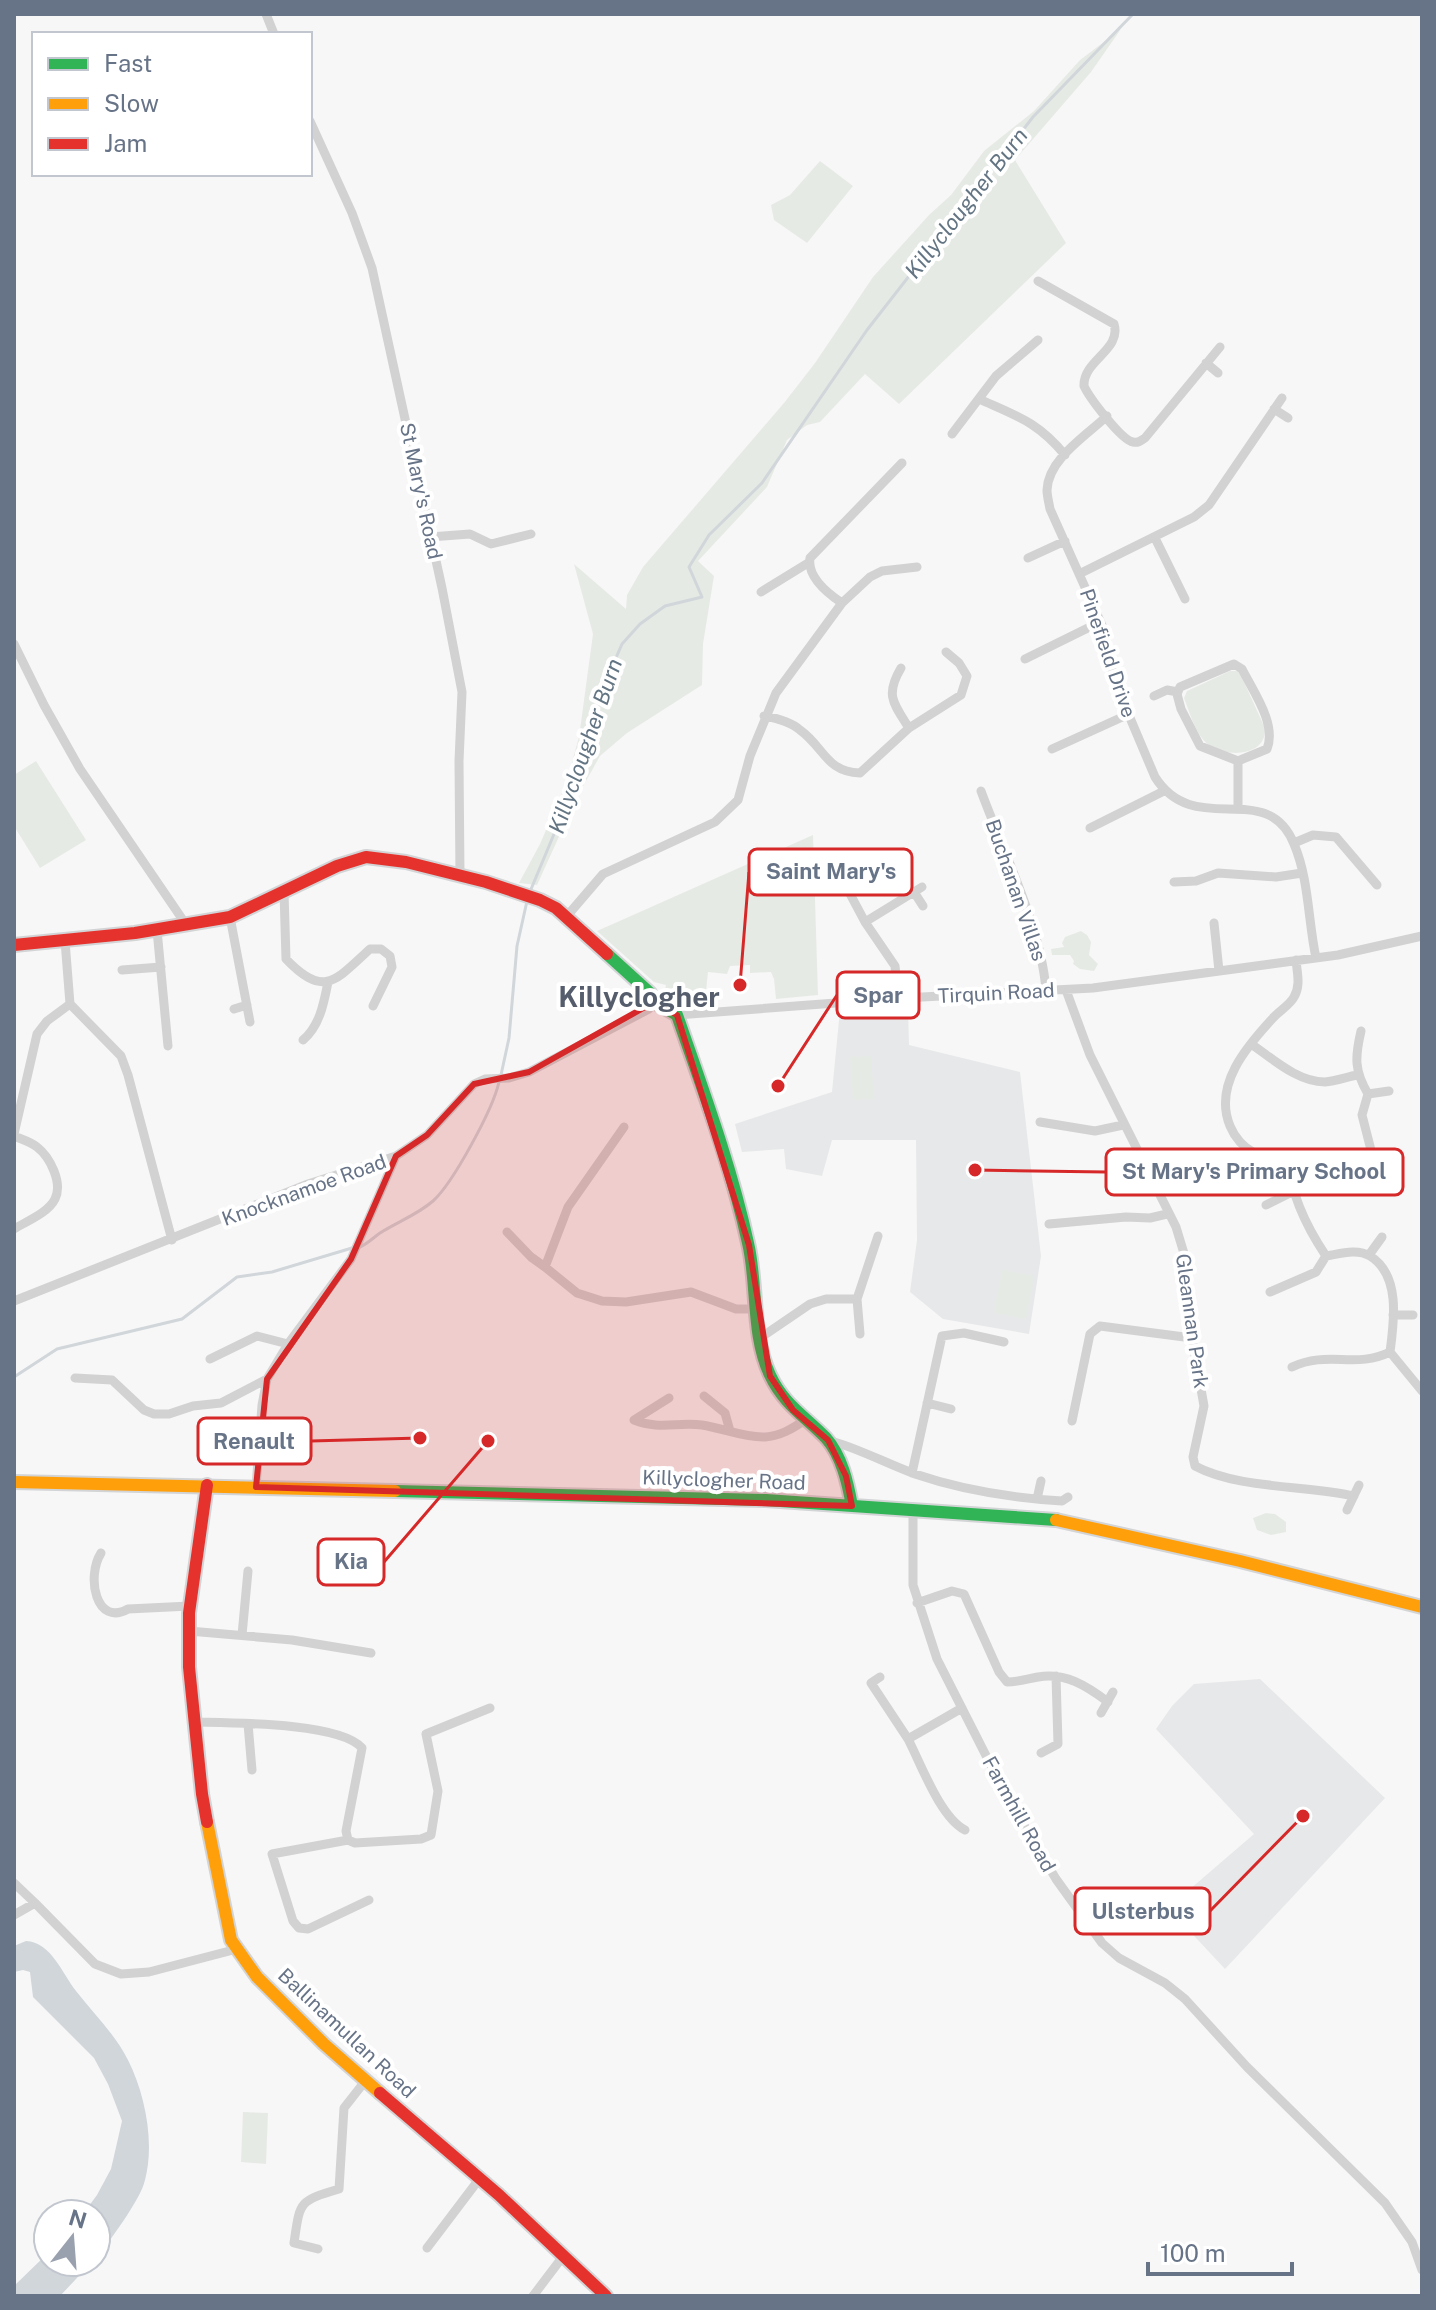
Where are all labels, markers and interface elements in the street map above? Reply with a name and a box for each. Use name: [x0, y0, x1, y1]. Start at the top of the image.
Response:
legend: [32, 32, 312, 176]
text: Fast: [104, 49, 152, 77]
text: Slow: [104, 89, 159, 117]
water label: Killyclougher Burn: [899, 123, 1033, 283]
text: Jam: [104, 129, 147, 157]
street label: St Mary's Road: [395, 420, 447, 562]
street label: Pinefield Drive: [1075, 585, 1141, 721]
water label: Killyclougher Burn: [543, 655, 627, 837]
street label: Buchanan Villas: [981, 816, 1051, 964]
callout: Saint Mary's: [749, 849, 912, 895]
text: Saint Mary's: [766, 858, 896, 884]
callout: Spar: [837, 972, 919, 1018]
street label: Tirquin Road: [937, 978, 1055, 1008]
district label: Killyclogher: [558, 980, 720, 1013]
text: Spar: [853, 982, 903, 1008]
street label: Knocknamoe Road: [219, 1149, 389, 1231]
callout: St Mary's Primary School: [1106, 1149, 1403, 1195]
text: St Mary's Primary School: [1122, 1158, 1386, 1184]
street label: Gleannan Park: [1171, 1252, 1213, 1390]
callout: Renault: [198, 1418, 311, 1464]
text: Renault: [213, 1428, 295, 1454]
street label: Killyclogher Road: [642, 1465, 806, 1495]
callout: Kia: [318, 1539, 384, 1585]
text: Kia: [334, 1548, 368, 1574]
street label: Farmhill Road: [977, 1752, 1061, 1876]
callout: Ulsterbus: [1075, 1888, 1210, 1934]
text: Ulsterbus: [1091, 1898, 1195, 1924]
street label: Ballinamullan Road: [273, 1963, 421, 2103]
north arrow: [32, 2198, 112, 2278]
text: N: [66, 2204, 90, 2234]
scale bar: [1148, 2226, 1292, 2276]
text: 100 m: [1160, 2239, 1226, 2267]

